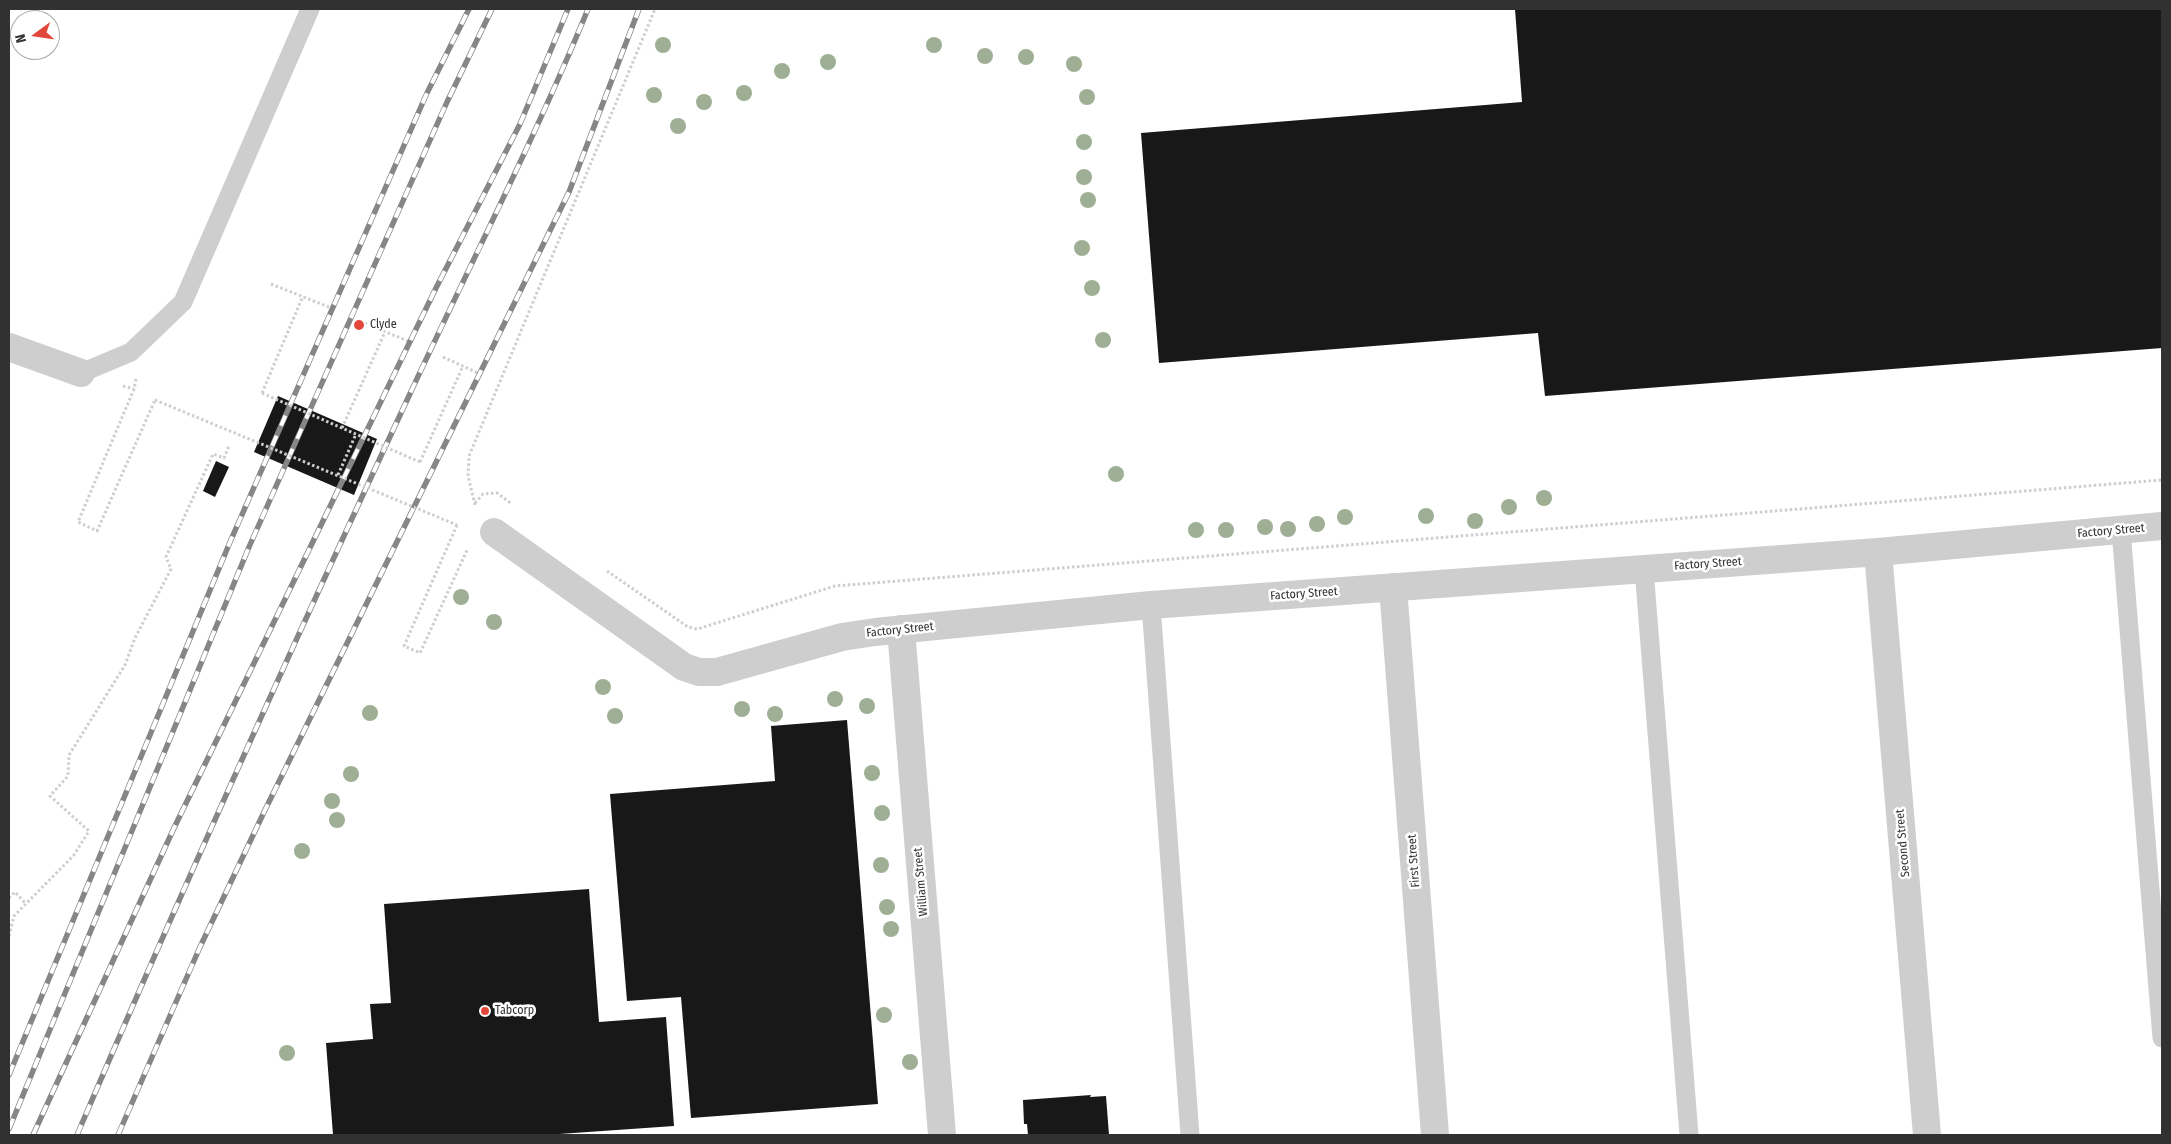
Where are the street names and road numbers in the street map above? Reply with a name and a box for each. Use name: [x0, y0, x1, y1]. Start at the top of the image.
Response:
street label: Factory Street: [2077, 521, 2145, 541]
street label: Factory Street: [1674, 554, 1742, 574]
street label: Factory Street: [1270, 584, 1338, 604]
street label: Factory Street: [866, 619, 934, 641]
street label: Second Street: [1893, 808, 1913, 878]
street label: First Street: [1405, 834, 1423, 888]
street label: William Street: [911, 847, 931, 917]

